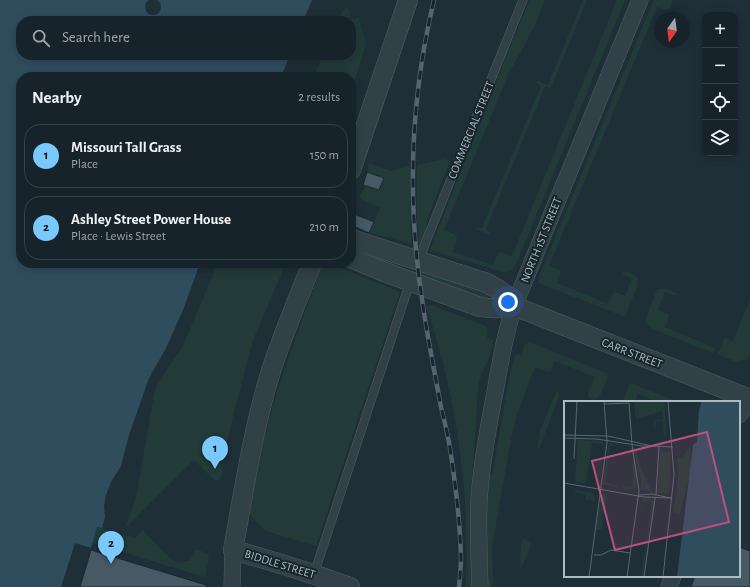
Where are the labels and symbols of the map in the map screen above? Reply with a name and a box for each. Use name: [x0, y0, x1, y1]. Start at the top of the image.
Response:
north arrow: [654, 12, 690, 48]
street label: COMMERCIAL STREET: [446, 79, 496, 180]
street label: NORTH 1ST STREET: [518, 196, 564, 284]
your location: [498, 292, 518, 312]
street label: CARR STREET: [600, 336, 664, 370]
inset map: [564, 401, 740, 577]
pin: 1: [202, 436, 228, 469]
pin: 2: [98, 531, 124, 564]
street label: BIDDLE STREET: [243, 548, 317, 580]

